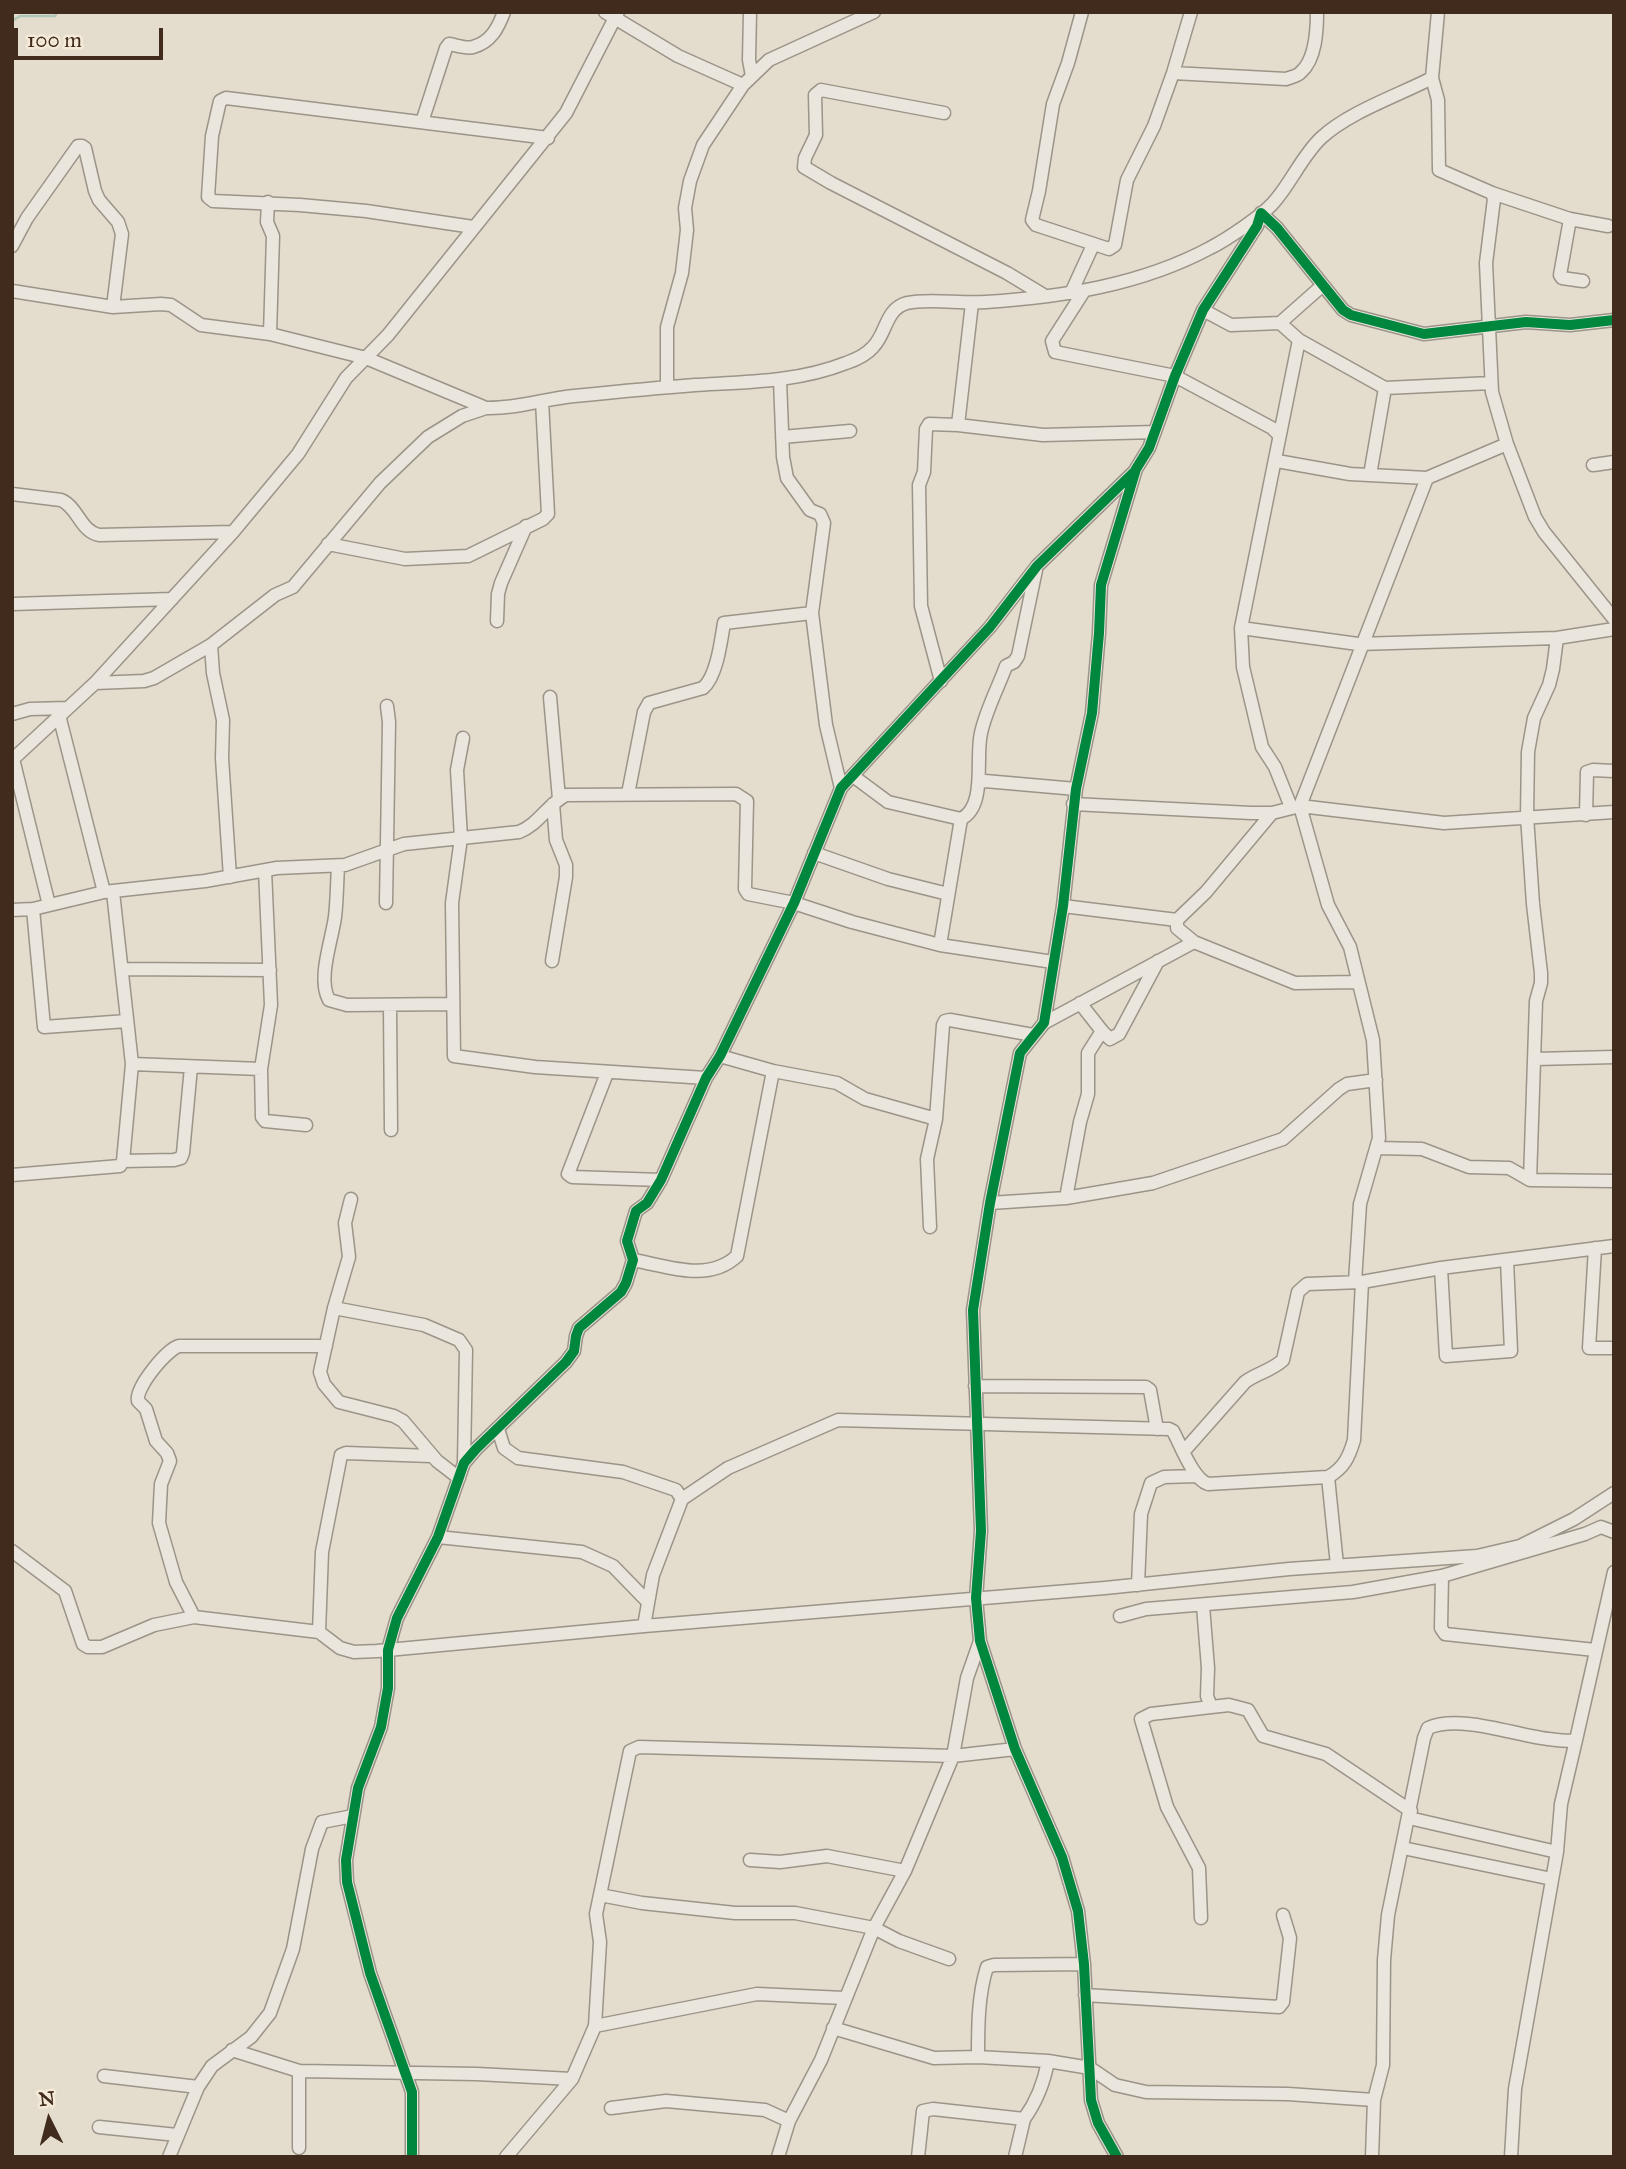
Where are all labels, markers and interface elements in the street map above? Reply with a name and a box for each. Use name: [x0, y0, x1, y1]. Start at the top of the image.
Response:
scale bar: [18, 14, 166, 58]
text: 100 m: [27, 27, 82, 53]
north arrow: [14, 2085, 84, 2155]
text: N: [38, 2086, 56, 2111]

